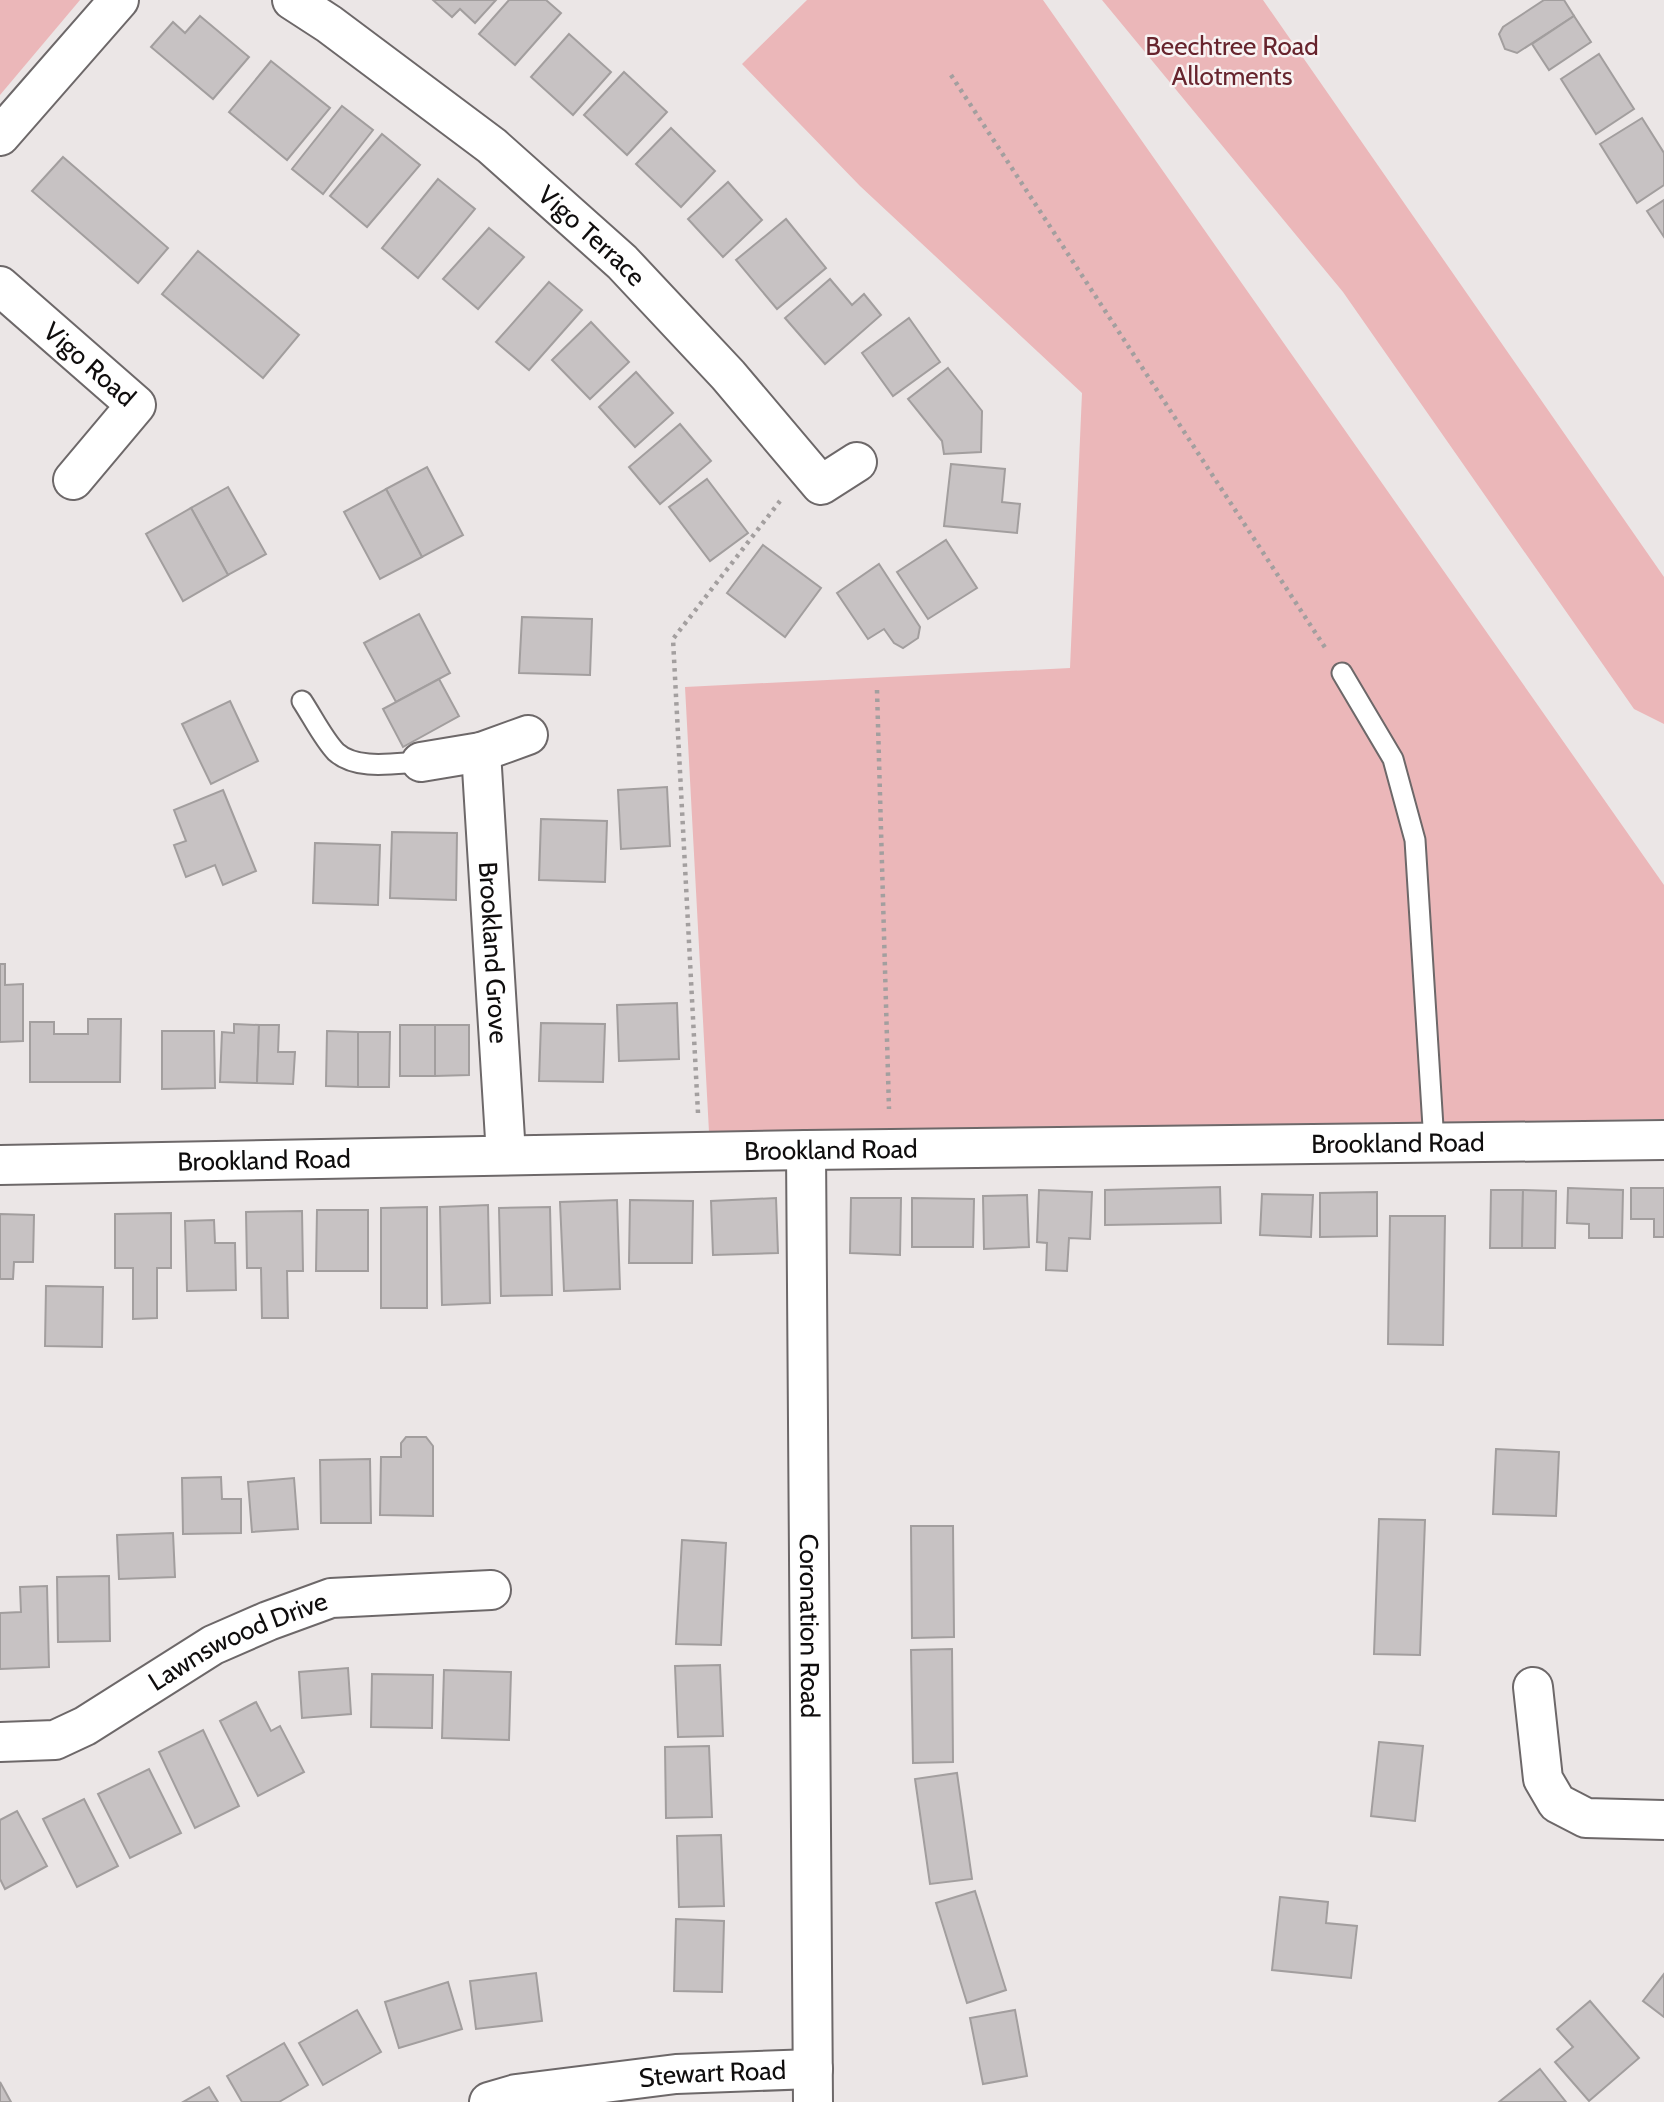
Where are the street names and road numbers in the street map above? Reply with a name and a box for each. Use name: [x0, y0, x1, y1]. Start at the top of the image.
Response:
street label: Vigo Terrace: [531, 179, 652, 293]
street label: Vigo Road: [37, 315, 142, 413]
street label: Brookland Grove: [472, 861, 515, 1045]
street label: Brookland Road: [1311, 1126, 1485, 1160]
street label: Brookland Road: [744, 1133, 918, 1167]
street label: Brookland Road: [177, 1142, 351, 1178]
street label: Coronation Road: [793, 1534, 826, 1718]
street label: Lawnswood Drive: [143, 1585, 332, 1698]
street label: Stewart Road: [637, 2054, 787, 2094]

